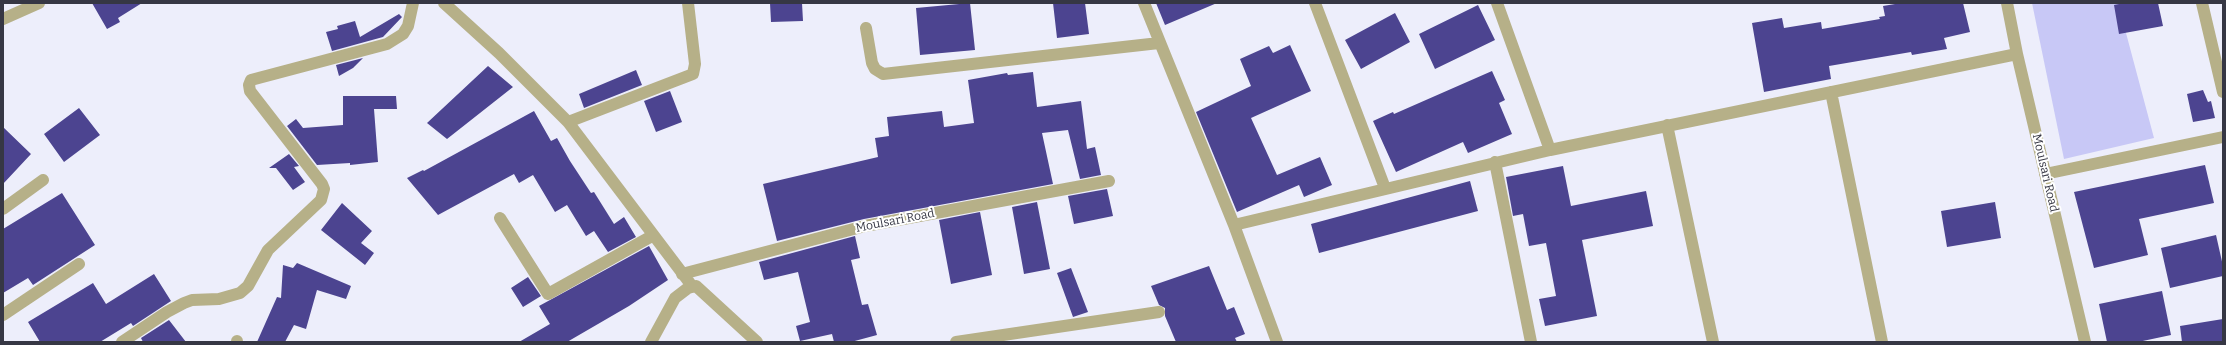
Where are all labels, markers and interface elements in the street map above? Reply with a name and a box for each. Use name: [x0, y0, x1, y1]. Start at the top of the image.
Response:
street label: Moulsari Road: [2029, 132, 2061, 214]
street label: Moulsari Road: [854, 206, 936, 236]

